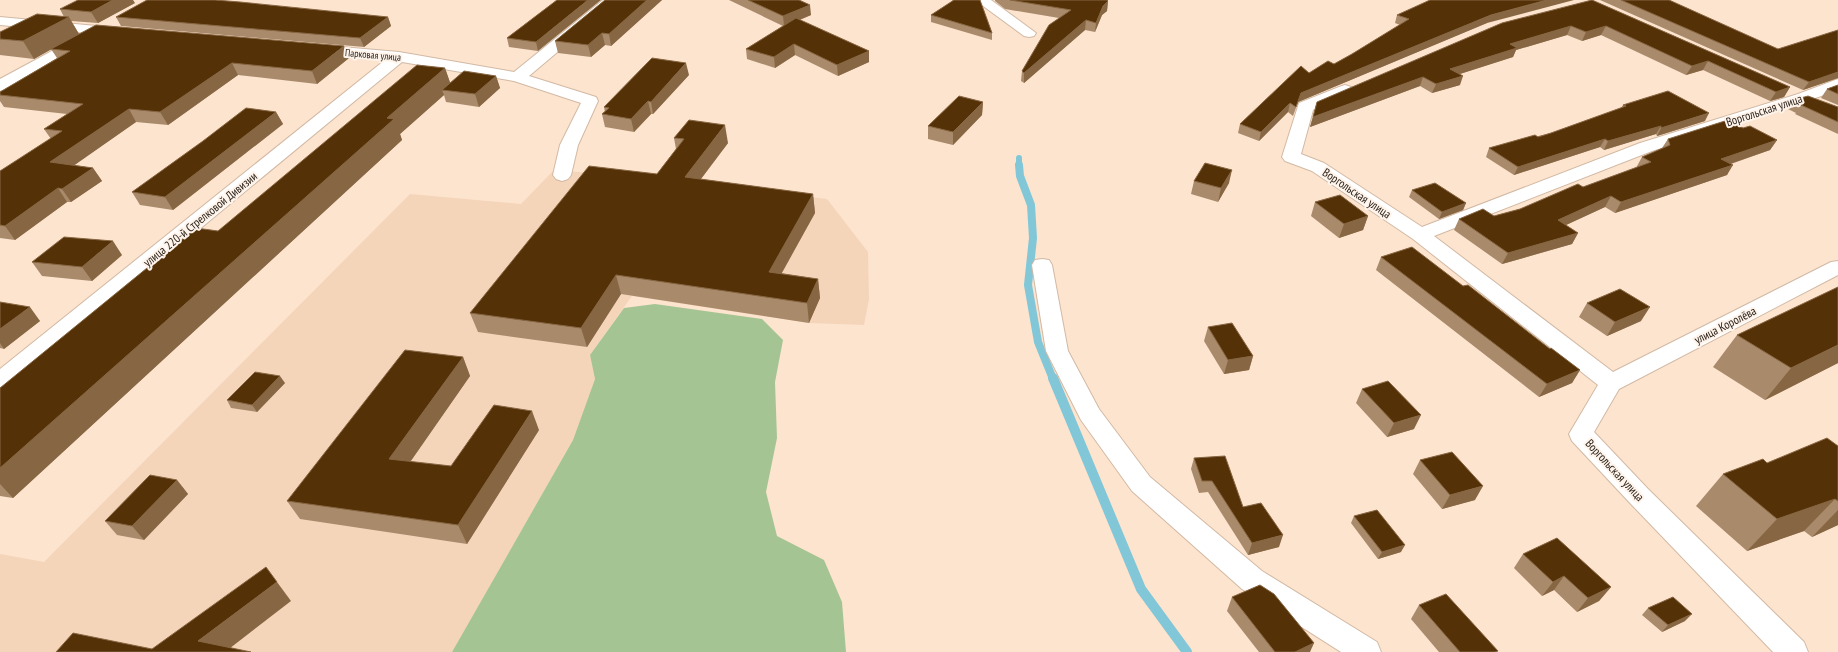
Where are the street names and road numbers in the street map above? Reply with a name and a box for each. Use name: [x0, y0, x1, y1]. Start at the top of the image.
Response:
street label: Парковая улица: [344, 46, 402, 64]
street label: Воргольская улица: [1724, 91, 1804, 129]
street label: Воргольская улица: [1320, 165, 1394, 222]
street label: улица 220-й Стрелковой Дивизии: [140, 168, 260, 270]
street label: улица Королёва: [1691, 303, 1759, 347]
street label: Воргольская улица: [1582, 436, 1648, 504]

